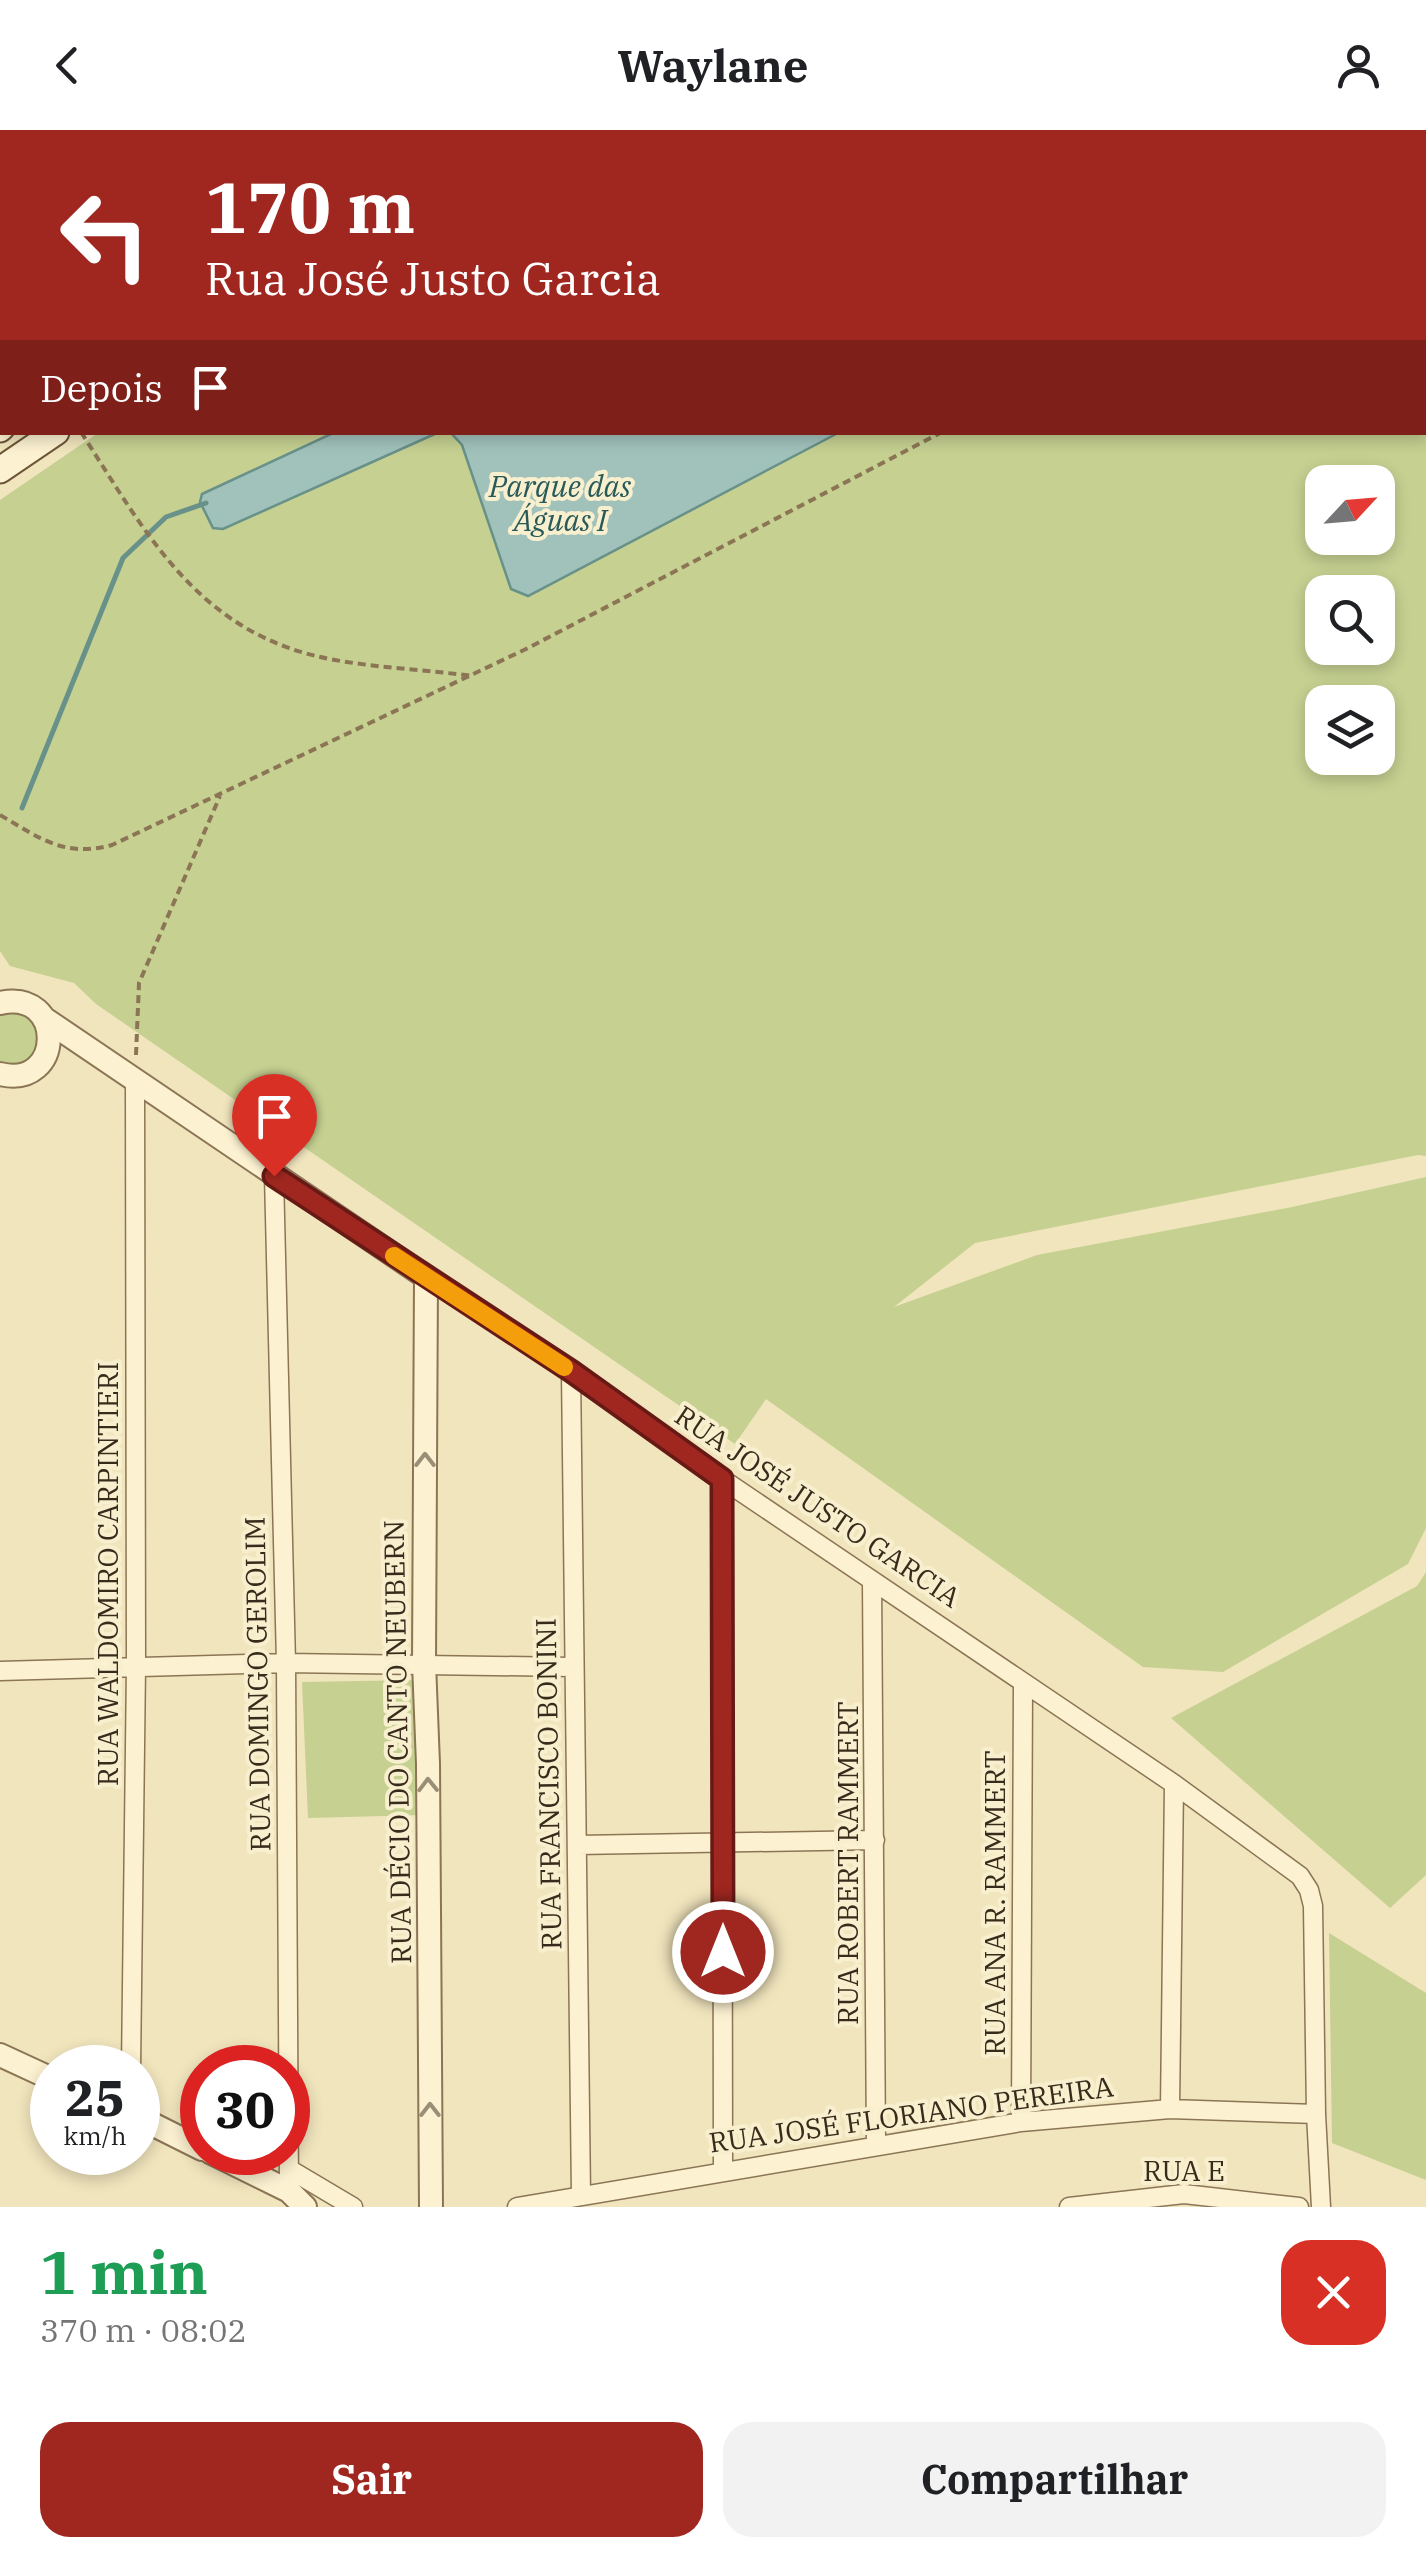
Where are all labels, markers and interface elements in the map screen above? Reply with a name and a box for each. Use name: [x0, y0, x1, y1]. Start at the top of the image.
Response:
text: Waylane: [618, 36, 808, 94]
icon: back: [40, 38, 95, 93]
icon: person: [1331, 38, 1386, 93]
text: 170 m: [205, 161, 415, 252]
icon: left: [40, 170, 170, 300]
text: Rua José Justo Garcia: [205, 249, 661, 307]
icon: arrive: [183, 360, 238, 415]
text: Depois: [40, 363, 163, 412]
north arrow: [1305, 465, 1395, 555]
map controls: [1305, 465, 1395, 775]
water label: Parque das Águas I: [488, 466, 631, 539]
button: search: [1305, 575, 1395, 665]
button: layers: [1305, 685, 1395, 775]
pin: [232, 1074, 317, 1177]
icon: arrive: [247, 1089, 302, 1144]
street label: RUA WALDOMIRO CARPINTIERI: [89, 1362, 126, 1786]
street label: RUA JOSÉ JUSTO GARCIA: [668, 1397, 968, 1615]
one-way arrow: [414, 1451, 436, 1466]
street label: RUA DOMINGO GEROLIM: [236, 1516, 278, 1852]
street label: RUA DÉCIO DO CANTO NEUBERN: [375, 1520, 419, 1964]
street label: RUA FRANCISCO BONINI: [527, 1618, 569, 1950]
street label: RUA ROBERT RAMMERT: [829, 1701, 866, 2025]
street label: RUA ANA R. RAMMERT: [976, 1750, 1013, 2056]
one-way arrow: [417, 1776, 439, 1792]
position arrow: [671, 1900, 775, 2004]
speed limit sign: 30: [180, 2045, 310, 2175]
text: 25: [65, 2065, 125, 2130]
street label: RUA JOSÉ FLORIANO PEREIRA: [706, 2067, 1116, 2161]
one-way arrow: [419, 2101, 441, 2116]
text: km/h: [63, 2119, 127, 2152]
street label: RUA E: [1143, 2152, 1225, 2189]
text: 1 min: [40, 2232, 208, 2311]
button: close: [1281, 2240, 1386, 2345]
text: 370 m · 08:02: [40, 2309, 247, 2351]
button: Sair: [40, 2422, 703, 2537]
button: Compartilhar: [723, 2422, 1386, 2537]

